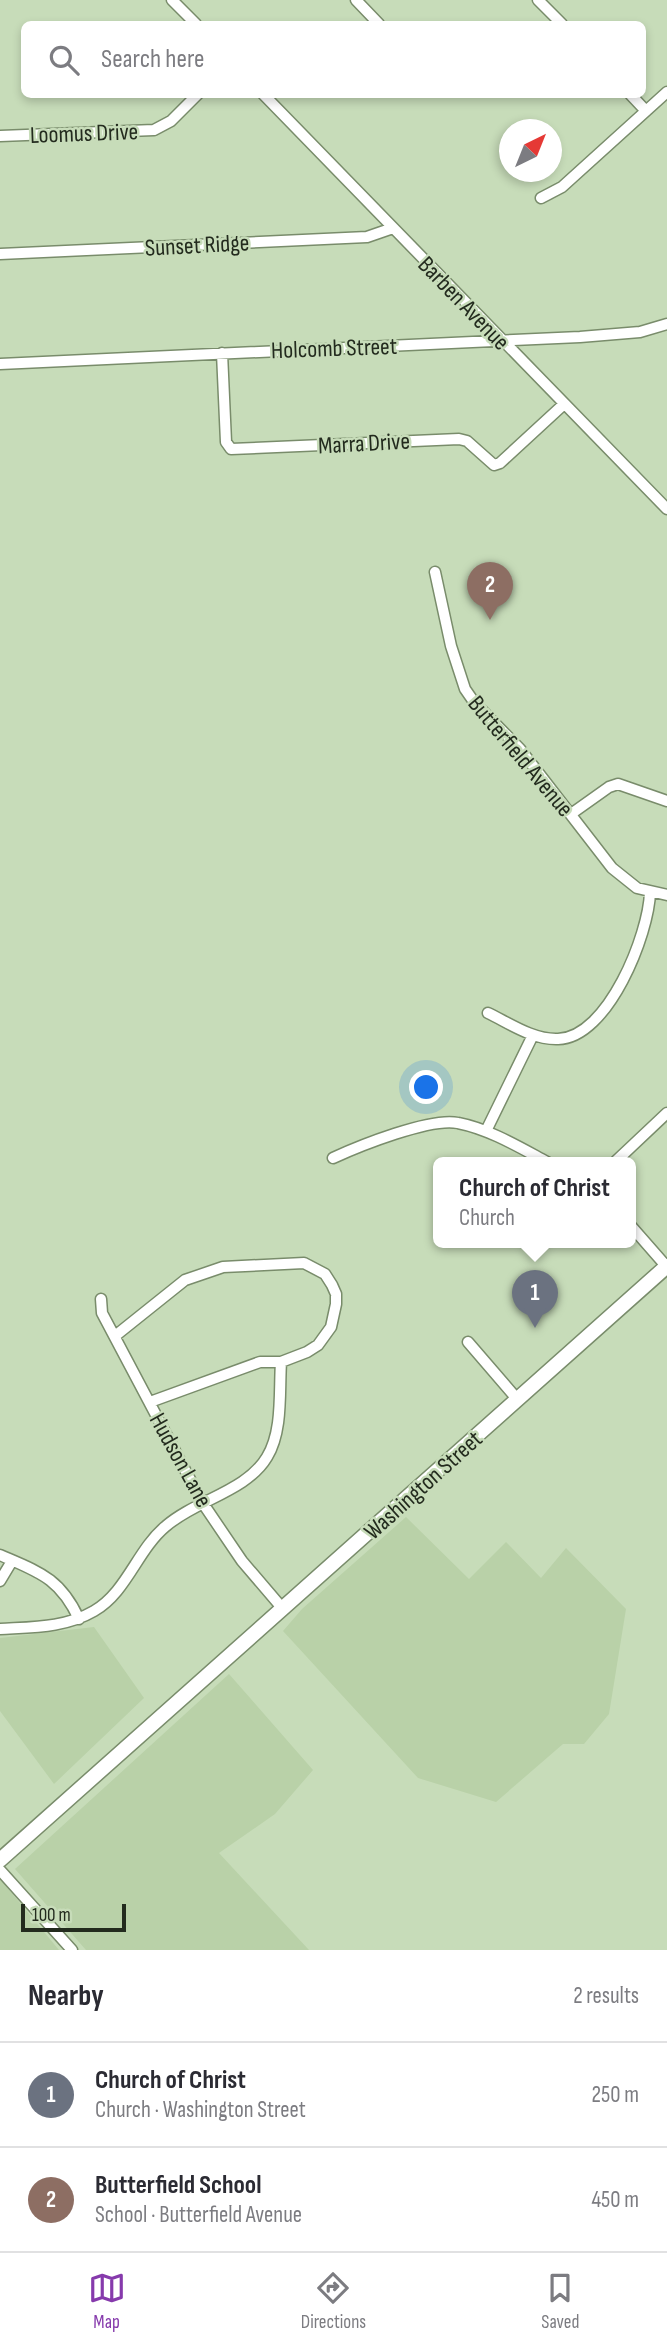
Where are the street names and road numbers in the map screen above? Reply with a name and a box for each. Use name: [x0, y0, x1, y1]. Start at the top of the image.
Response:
street label: Loomus Drive: [29, 117, 139, 150]
street label: Sunset Ridge: [144, 228, 250, 263]
street label: Barben Avenue: [412, 250, 515, 356]
street label: Holcomb Street: [271, 332, 397, 365]
street label: Marra Drive: [317, 427, 411, 460]
street label: Butterfield Avenue: [462, 690, 580, 823]
street label: Hudson Lane: [143, 1408, 218, 1512]
street label: Washington Street: [358, 1425, 488, 1546]

